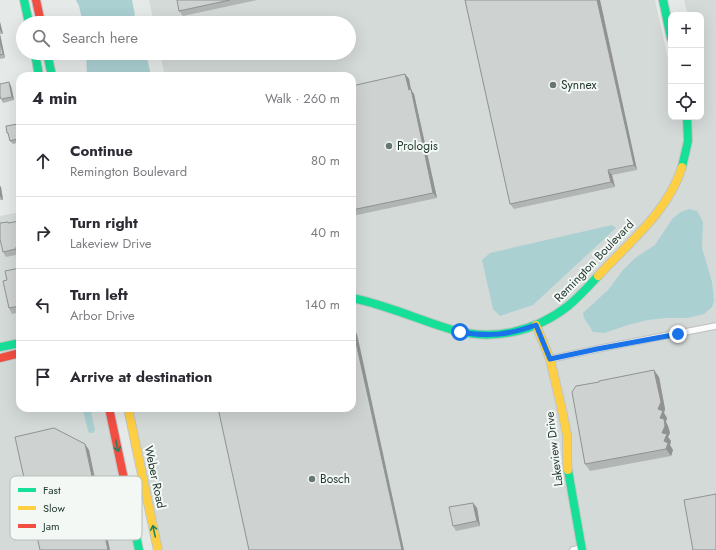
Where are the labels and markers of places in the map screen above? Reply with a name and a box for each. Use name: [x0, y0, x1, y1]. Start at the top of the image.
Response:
place label: Synnex: [561, 76, 597, 94]
marker: Synnex: [548, 80, 558, 90]
place label: Prologis: [397, 137, 438, 155]
marker: Prologis: [384, 141, 394, 151]
place label: Bosch: [320, 470, 350, 488]
marker: Bosch: [307, 474, 317, 484]

